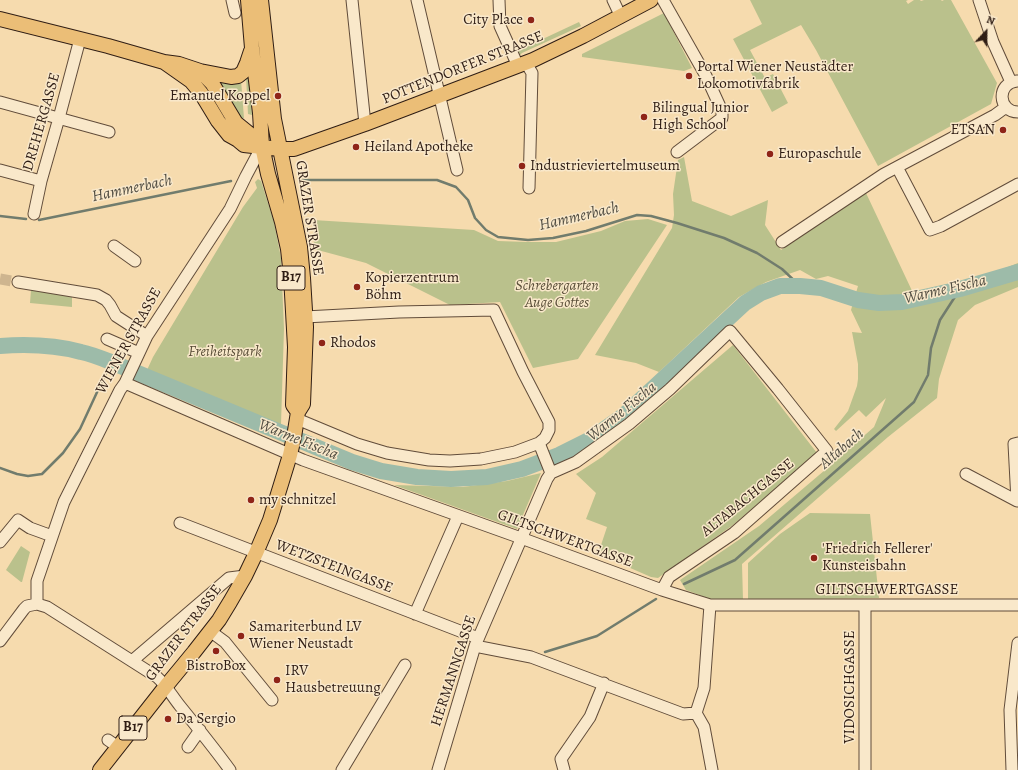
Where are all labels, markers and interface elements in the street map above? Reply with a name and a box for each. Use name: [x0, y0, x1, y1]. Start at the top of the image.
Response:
place label: City Place: [463, 11, 523, 29]
north arrow: [966, 12, 1006, 52]
text: N: [984, 12, 997, 29]
marker: City Place: [526, 15, 536, 25]
street label: POTTENDORFER STRASSE: [380, 27, 546, 109]
place label: Portal Wiener Neustädter Lokomotivfabrik: [697, 58, 853, 93]
street label: DREHERGASSE: [19, 71, 65, 173]
marker: Portal Wiener Neustädter Lokomotivfabrik: [684, 71, 694, 81]
place label: Emanuel Koppel: [170, 87, 270, 105]
marker: Emanuel Koppel: [273, 91, 283, 101]
place label: Bilingual Junior High School: [652, 99, 749, 134]
marker: Bilingual Junior High School: [639, 112, 649, 122]
place label: ETSAN: [950, 121, 995, 139]
marker: ETSAN: [998, 125, 1008, 135]
place label: Heiland Apotheke: [364, 138, 473, 156]
marker: Heiland Apotheke: [351, 142, 361, 152]
place label: Europaschule: [778, 145, 862, 163]
marker: Europaschule: [765, 149, 775, 159]
place label: Industrieviertelmuseum: [530, 157, 680, 175]
street label: GRAZER STRASSE: [291, 159, 327, 277]
marker: Industrieviertelmuseum: [517, 161, 527, 171]
water label: Hammerbach: [90, 171, 174, 207]
water label: Hammerbach: [537, 198, 621, 236]
road number: B17: [277, 266, 305, 290]
place label: Kopierzentrum Böhm: [365, 269, 459, 304]
water label: Warme Fischa: [902, 271, 988, 309]
park label: Schrebergarten Auge Gottes: [515, 277, 599, 312]
marker: Kopierzentrum Böhm: [352, 282, 362, 292]
street label: WIENER STRASSE: [92, 285, 166, 397]
place label: Rhodos: [330, 334, 376, 352]
marker: Rhodos: [317, 338, 327, 348]
park label: Freiheitspark: [188, 343, 262, 361]
water label: Warme Fischa: [583, 378, 661, 446]
water label: Warme Fischa: [255, 415, 341, 465]
water label: Altabach: [816, 425, 868, 473]
street label: ALTABACHGASSE: [698, 455, 798, 541]
place label: my schnitzel: [259, 491, 336, 509]
marker: my schnitzel: [246, 495, 256, 505]
street label: GILTSCHWERTGASSE: [495, 506, 635, 572]
street label: WETZSTEINGASSE: [273, 536, 395, 598]
place label: 'Friedrich Fellerer' Kunsteisbahn: [822, 540, 933, 575]
marker: 'Friedrich Fellerer' Kunsteisbahn: [809, 553, 819, 563]
street label: GRAZER STRASSE: [142, 581, 226, 685]
street label: GILTSCHWERTGASSE: [816, 581, 958, 599]
street label: HERMANNGASSE: [428, 613, 480, 729]
place label: Samariterbund LV Wiener Neustadt: [249, 618, 362, 653]
street label: VIDOSICHGASSE: [841, 630, 859, 744]
marker: Samariterbund LV Wiener Neustadt: [236, 631, 246, 641]
marker: BistroBox: [211, 646, 221, 656]
place label: BistroBox: [186, 657, 246, 675]
place label: IRV Hausbetreuung: [285, 662, 381, 697]
marker: IRV Hausbetreuung: [272, 675, 282, 685]
place label: Da Sergio: [176, 710, 236, 728]
marker: Da Sergio: [163, 714, 173, 724]
road number: B17: [119, 716, 147, 740]

